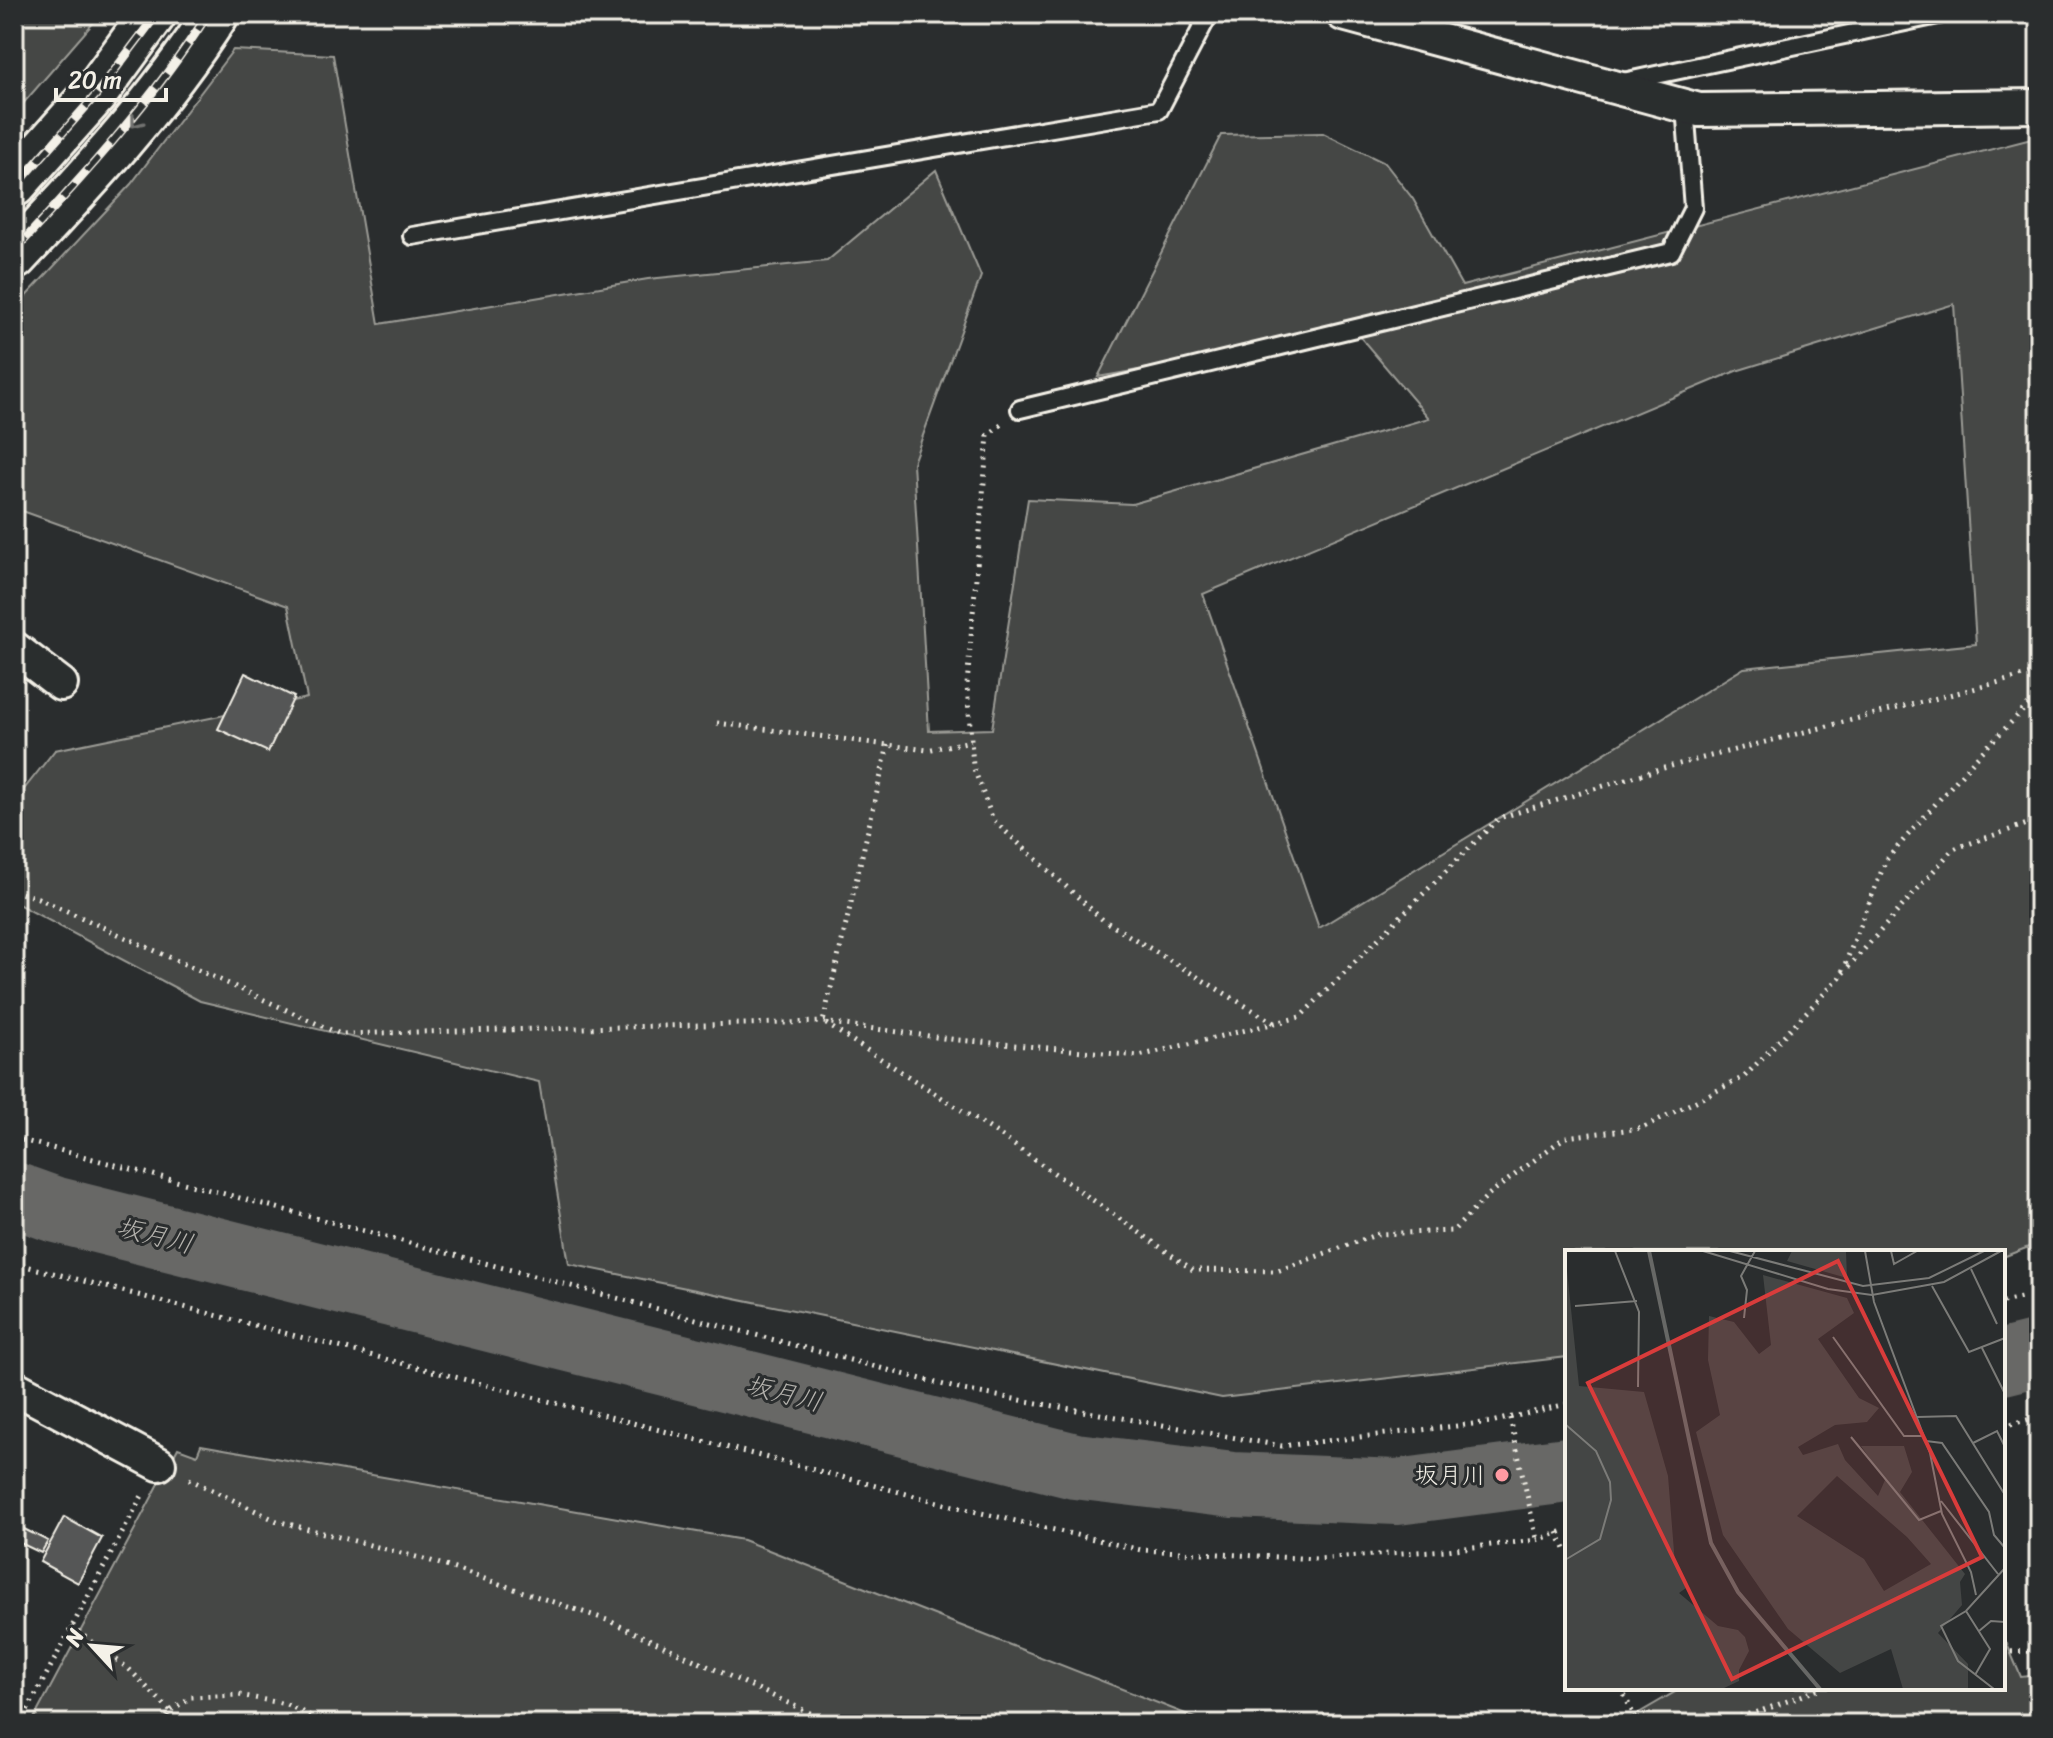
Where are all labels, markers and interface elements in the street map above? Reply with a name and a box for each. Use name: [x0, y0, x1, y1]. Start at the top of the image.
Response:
scale bar: [56, 52, 166, 102]
text: 20 m: [68, 59, 122, 101]
one-way arrow: [131, 112, 146, 127]
water label: 坂月川: [112, 1203, 198, 1267]
inset map: [1565, 1250, 2005, 1690]
water label: 坂月川: [741, 1361, 827, 1425]
place label: 坂月川: [1414, 1454, 1486, 1496]
marker: 坂月川: [1493, 1466, 1511, 1484]
north arrow: [52, 1606, 132, 1686]
text: N: [53, 1621, 96, 1654]

